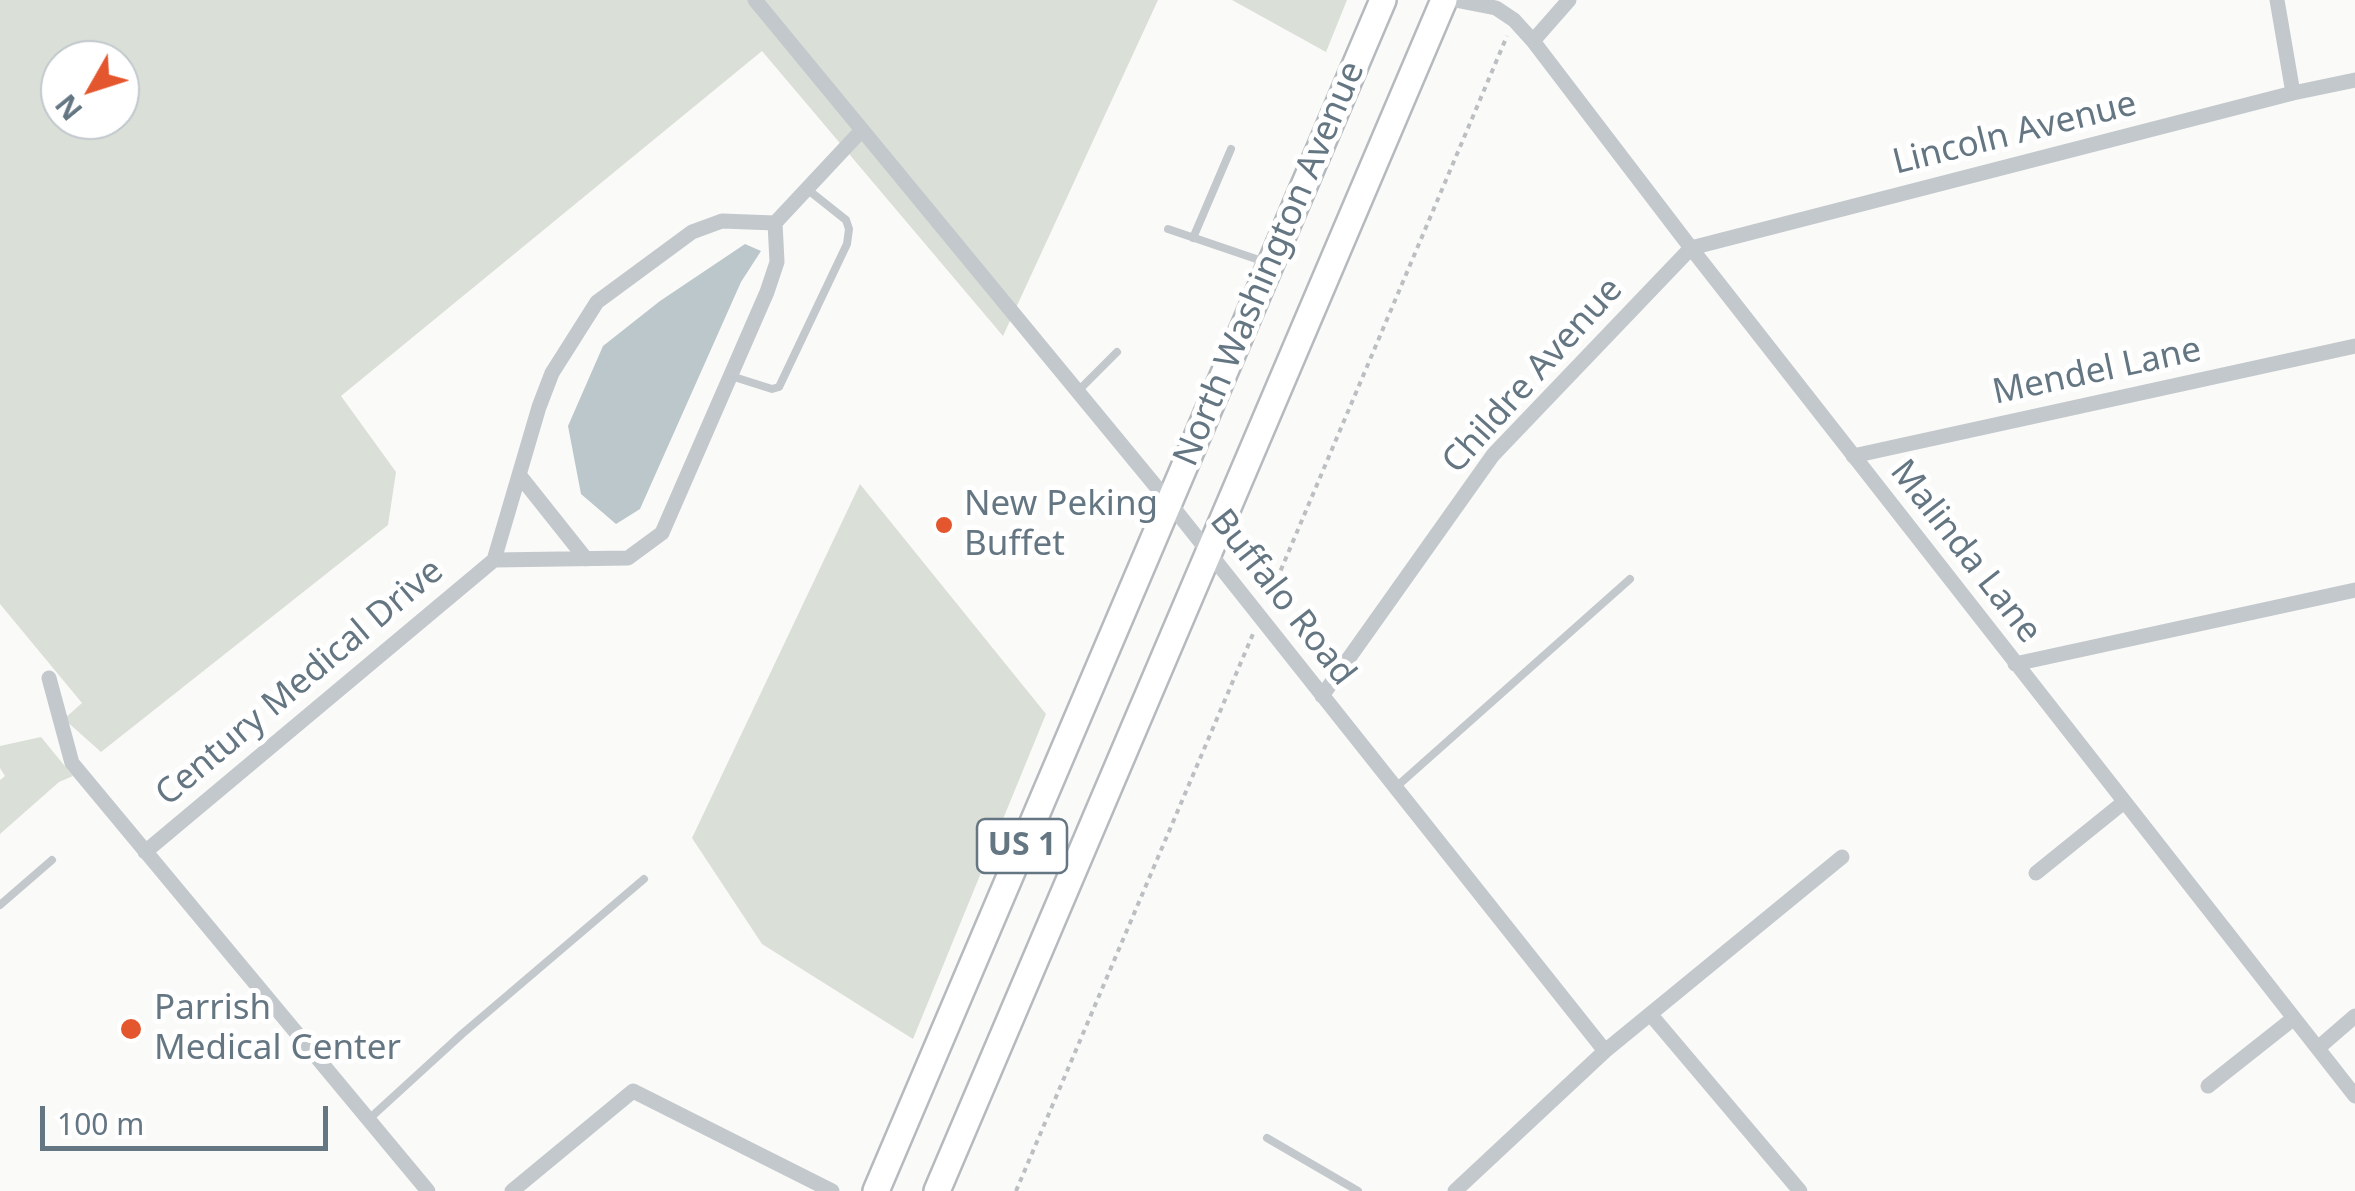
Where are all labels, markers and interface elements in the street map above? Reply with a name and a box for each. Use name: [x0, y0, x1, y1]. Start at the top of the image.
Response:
north arrow: [40, 40, 140, 140]
street label: North Washington Avenue: [1166, 56, 1374, 472]
street label: Lincoln Avenue: [1889, 83, 2141, 185]
text: N: [46, 87, 90, 128]
street label: Childre Avenue: [1434, 269, 1632, 483]
street label: Mendel Lane: [1989, 329, 2205, 415]
street label: Malinda Lane: [1881, 452, 2049, 652]
place label: New Peking Buffet: [964, 484, 1158, 566]
street label: Buffalo Road: [1200, 502, 1364, 694]
marker: New Peking Buffet: [933, 514, 955, 536]
street label: Century Medical Drive: [148, 550, 452, 816]
road number: US 1: [977, 819, 1067, 873]
place label: Parrish Medical Center: [154, 988, 401, 1070]
marker: Parrish Medical Center: [118, 1016, 144, 1042]
scale bar: [45, 1086, 332, 1148]
text: 100 m: [57, 1103, 144, 1144]

